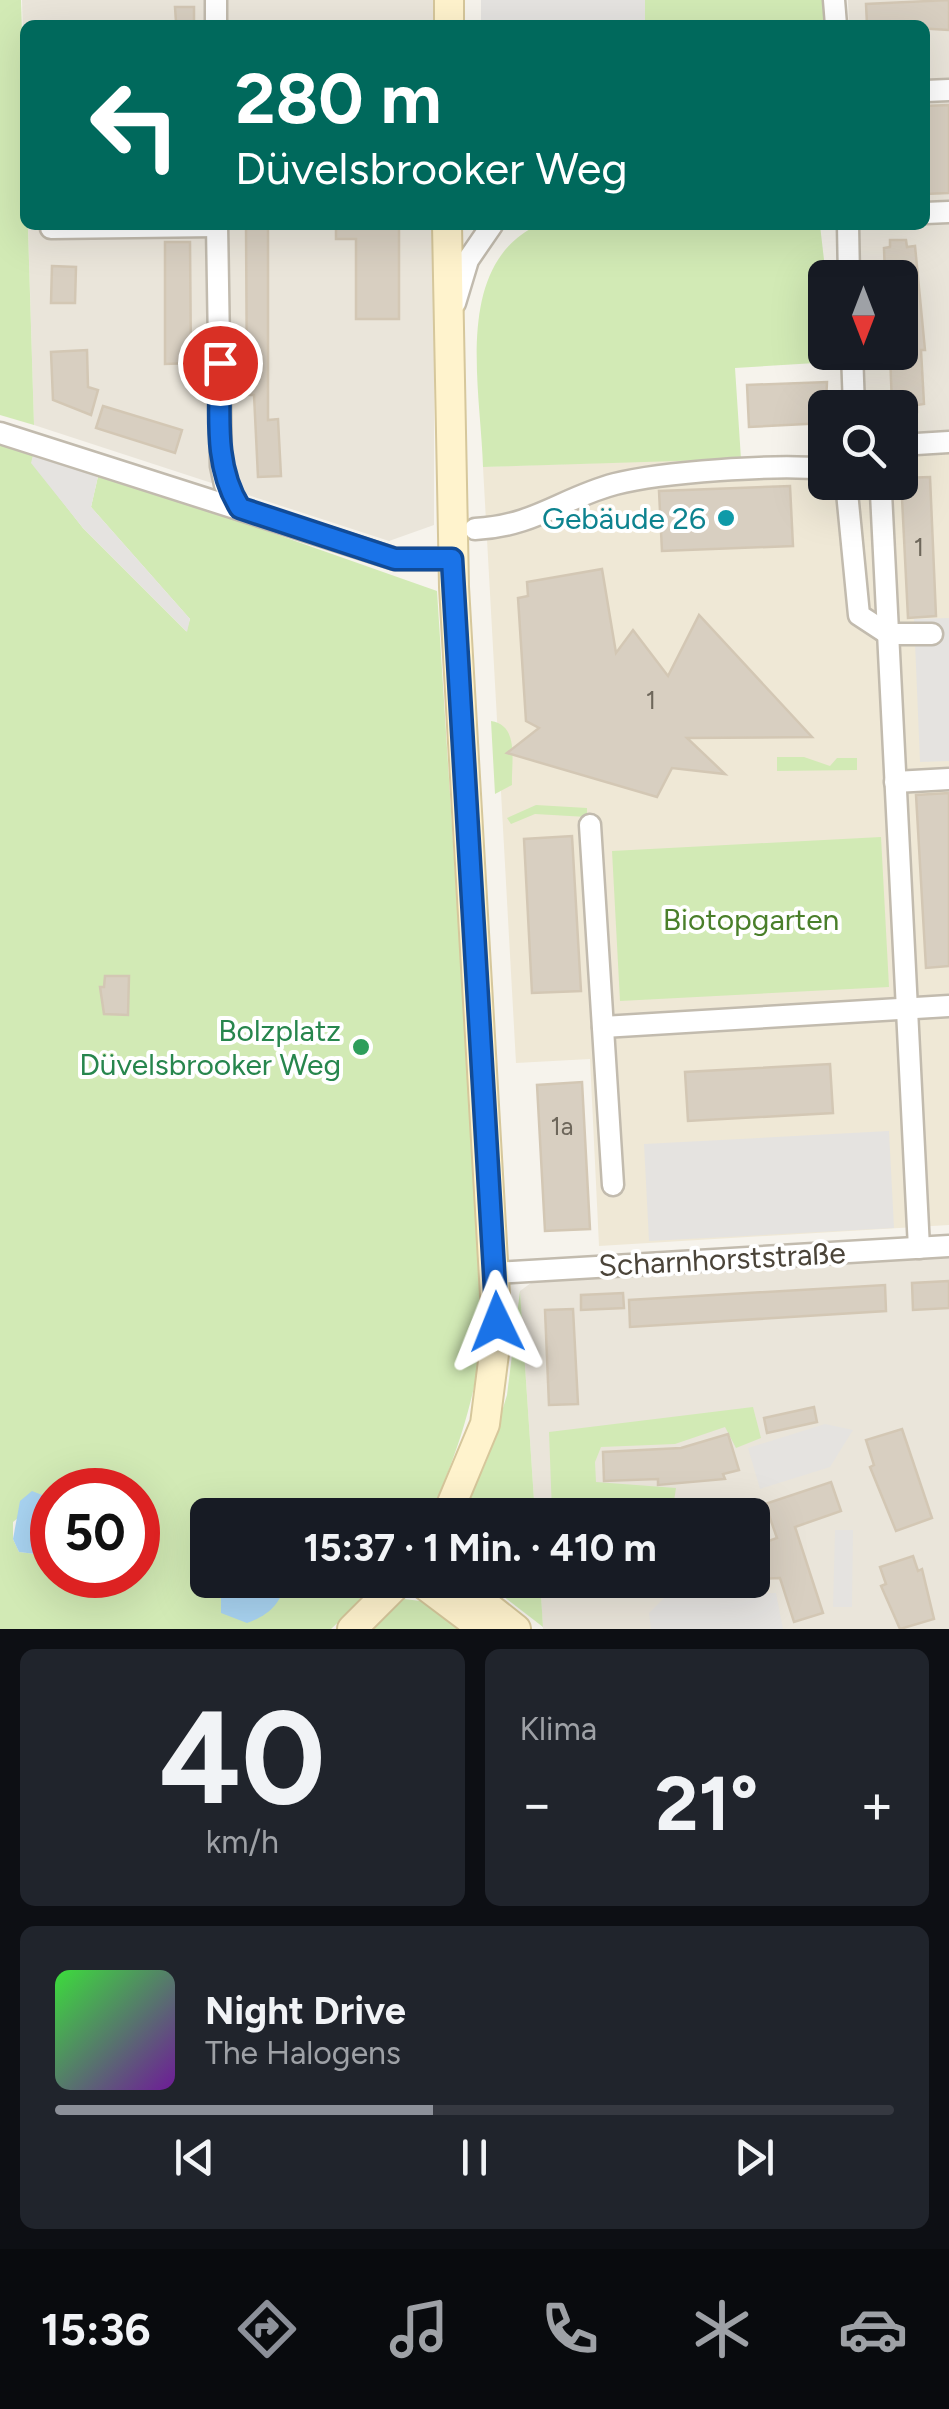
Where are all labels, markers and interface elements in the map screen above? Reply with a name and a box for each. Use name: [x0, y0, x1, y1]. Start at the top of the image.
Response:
text: 280 m: [235, 56, 441, 141]
icon: left: [70, 60, 200, 190]
text: Düvelsbrooker Weg: [235, 141, 628, 195]
north arrow: [808, 260, 918, 370]
map controls: [808, 260, 918, 500]
pin: [178, 321, 263, 406]
icon: arrive: [193, 336, 248, 391]
button: search: [808, 390, 918, 500]
place label: Gebäude 26: [542, 500, 706, 537]
marker: Gebäude 26: [715, 507, 737, 529]
house number: 1: [914, 532, 924, 562]
house number: 1: [646, 685, 656, 715]
park label: Biotopgarten: [663, 901, 839, 938]
place label: Bolzplatz Düvelsbrooker Weg: [79, 1012, 341, 1083]
marker: Bolzplatz Düvelsbrooker Weg: [350, 1036, 372, 1058]
house number: 1a: [550, 1111, 574, 1141]
street label: Scharnhorststraße: [598, 1234, 846, 1284]
position arrow: [445, 1270, 549, 1374]
speed limit sign: 50: [30, 1468, 160, 1598]
text: 15:37 · 1 Min. · 410 m: [303, 1525, 657, 1571]
text: 40: [159, 1680, 326, 1836]
text: Klima: [520, 1710, 597, 1748]
text: 21°: [655, 1759, 758, 1849]
text: −: [520, 1771, 554, 1837]
text: +: [860, 1771, 894, 1837]
text: km/h: [206, 1823, 279, 1861]
text: Night Drive: [205, 1988, 406, 2034]
text: The Halogens: [205, 2034, 401, 2072]
icon: previous: [167, 2130, 222, 2185]
icon: pause: [447, 2130, 502, 2185]
icon: next: [727, 2130, 782, 2185]
icon: directions: [232, 2294, 302, 2364]
icon: music: [384, 2294, 454, 2364]
icon: phone: [535, 2294, 605, 2364]
icon: climate: [687, 2294, 757, 2364]
icon: car: [838, 2294, 908, 2364]
text: 15:36: [41, 2302, 151, 2356]

